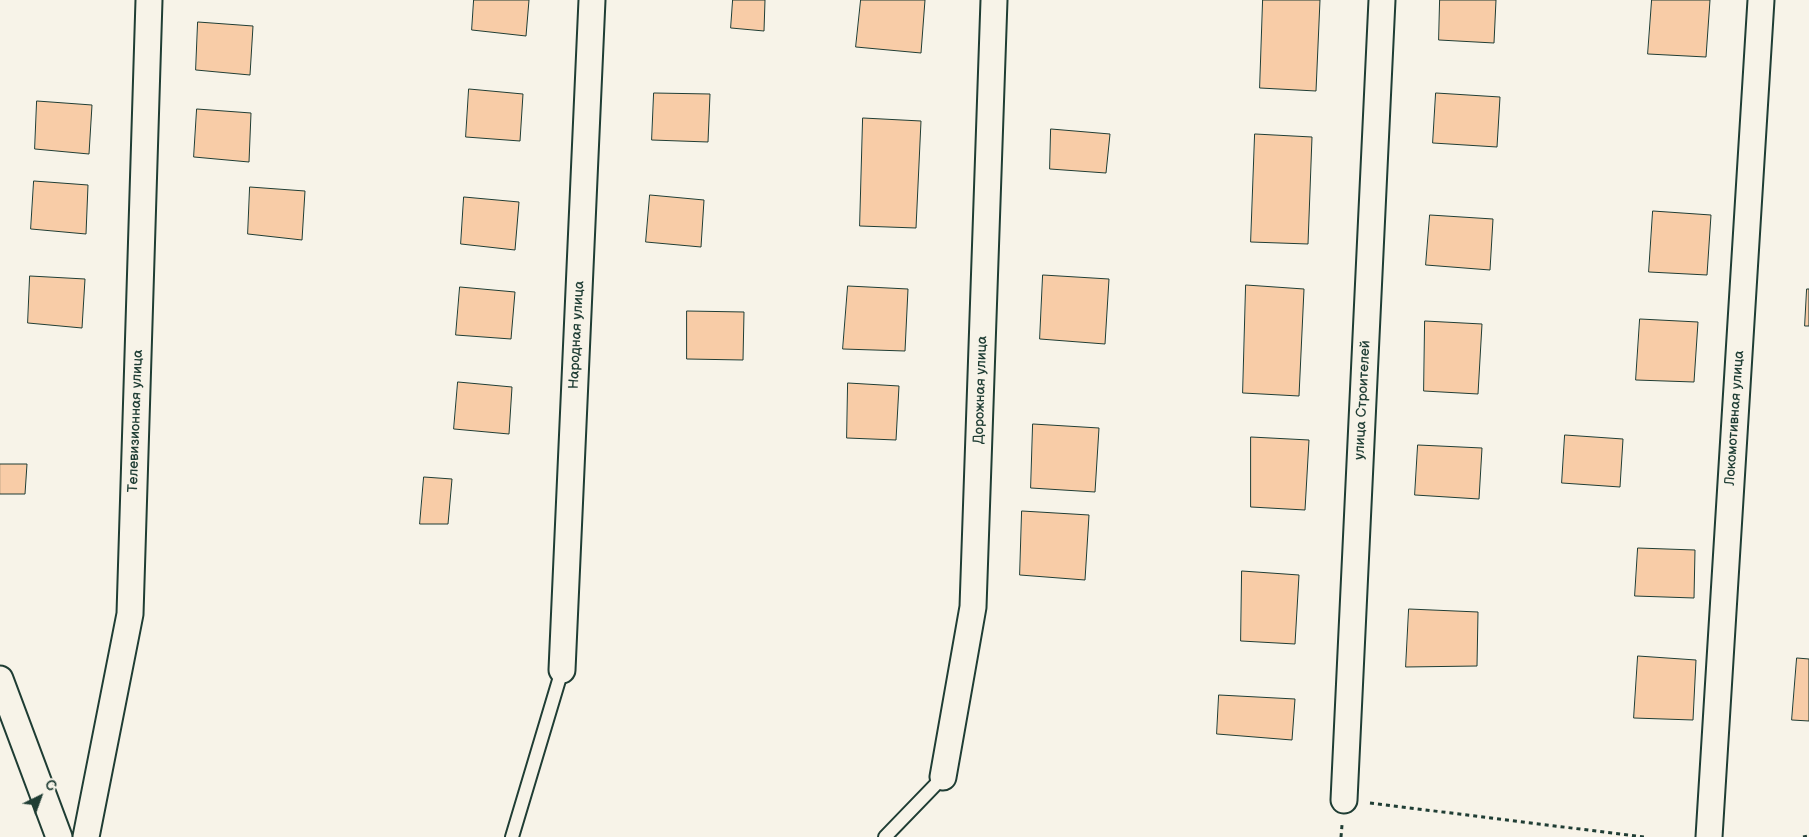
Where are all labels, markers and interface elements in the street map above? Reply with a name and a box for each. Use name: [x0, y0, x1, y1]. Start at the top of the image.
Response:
street label: Народная улица: [566, 280, 588, 390]
street label: Дорожная улица: [971, 336, 991, 444]
street label: улица Строителей: [1351, 340, 1375, 460]
street label: Телевизионная улица: [125, 349, 147, 493]
street label: Локомотивная улица: [1722, 350, 1748, 486]
north arrow: [15, 772, 65, 822]
text: С: [41, 776, 60, 795]

